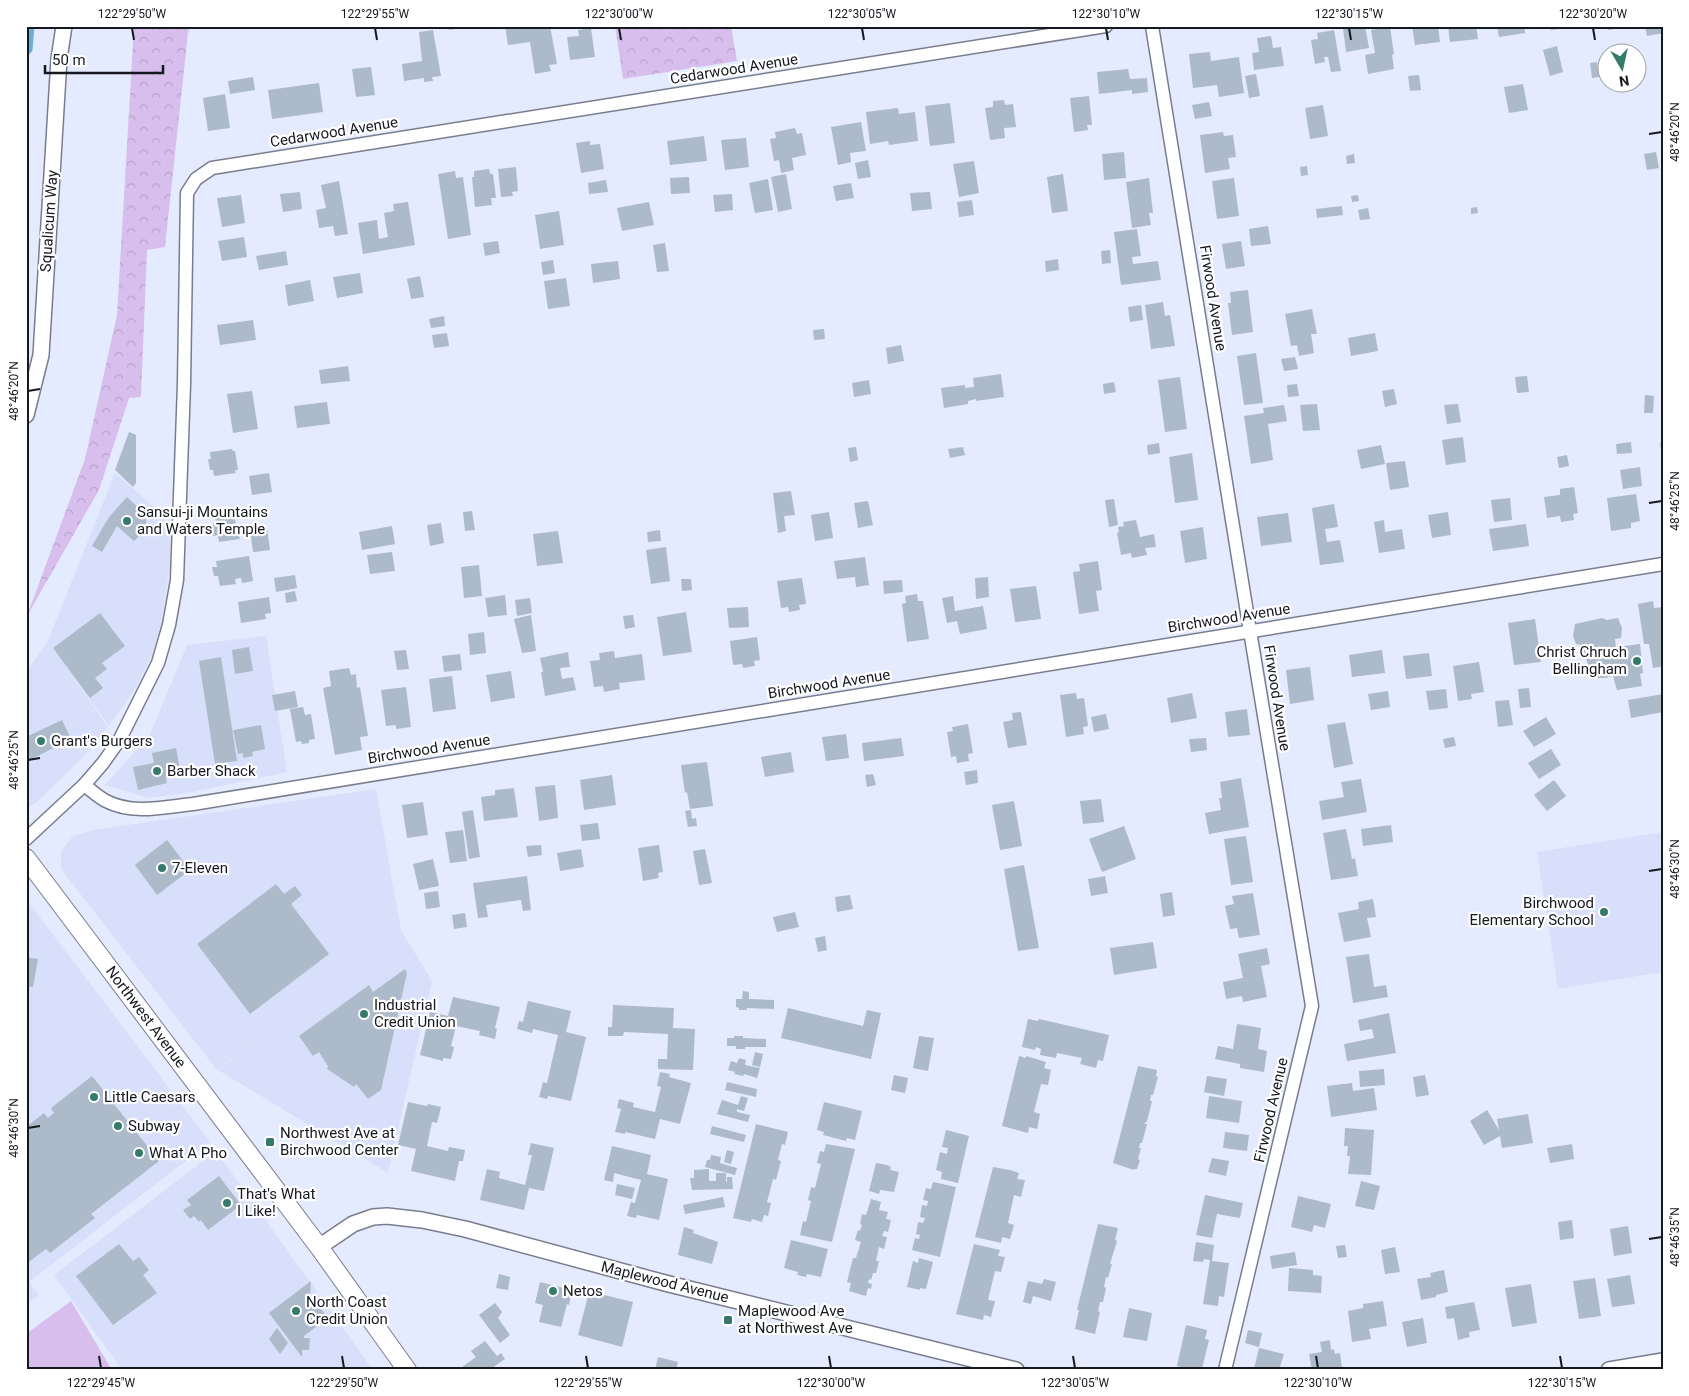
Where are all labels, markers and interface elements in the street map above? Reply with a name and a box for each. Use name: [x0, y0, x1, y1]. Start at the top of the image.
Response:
text: 122°29'50"W: [98, 7, 166, 21]
text: 122°29'55"W: [341, 7, 409, 21]
text: 122°30'00"W: [585, 7, 653, 21]
text: 122°30'05"W: [828, 7, 896, 21]
text: 122°30'10"W: [1072, 7, 1140, 21]
text: 122°30'15"W: [1315, 7, 1383, 21]
text: 122°30'20"W: [1559, 7, 1627, 21]
scale bar: [45, 42, 162, 74]
north arrow: [1596, 42, 1646, 92]
street label: Cedarwood Avenue: [669, 50, 799, 88]
text: 50 m: [52, 51, 86, 69]
text: N: [1618, 72, 1630, 90]
text: 48°46'20"N: [1668, 102, 1682, 162]
street label: Cedarwood Avenue: [269, 113, 399, 151]
street label: Squalicum Way: [36, 169, 62, 273]
street label: Firwood Avenue: [1196, 244, 1230, 352]
text: 48°46'20"N: [7, 361, 21, 421]
text: 48°46'25"N: [1668, 471, 1682, 531]
place label: Sansui-ji Mountains and Waters Temple: [137, 503, 268, 538]
marker: Sansui-ji Mountains and Waters Temple: [121, 515, 133, 527]
street label: Birchwood Avenue: [1167, 599, 1292, 637]
place label: Christ Chruch Bellingham: [1536, 643, 1627, 678]
street label: Firwood Avenue: [1260, 644, 1294, 752]
marker: Christ Chruch Bellingham: [1631, 655, 1643, 667]
street label: Birchwood Avenue: [767, 665, 892, 703]
text: 48°46'25"N: [7, 730, 21, 790]
street label: Birchwood Avenue: [367, 730, 492, 768]
place label: Grant's Burgers: [51, 732, 153, 750]
marker: Grant's Burgers: [35, 735, 47, 747]
place label: Barber Shack: [167, 762, 256, 780]
marker: Barber Shack: [151, 765, 163, 777]
text: 48°46'30"N: [1668, 839, 1682, 899]
place label: 7-Eleven: [172, 859, 228, 877]
marker: 7-Eleven: [156, 862, 168, 874]
place label: Birchwood Elementary School: [1470, 894, 1594, 929]
marker: Birchwood Elementary School: [1598, 906, 1610, 918]
street label: Northwest Avenue: [102, 963, 190, 1071]
place label: Industrial Credit Union: [374, 996, 456, 1031]
marker: Industrial Credit Union: [358, 1008, 370, 1020]
street label: Firwood Avenue: [1250, 1056, 1292, 1164]
place label: Little Caesars: [104, 1088, 195, 1106]
marker: Little Caesars: [88, 1091, 100, 1103]
text: 48°46'30"N: [7, 1098, 21, 1158]
place label: Subway: [128, 1117, 180, 1135]
marker: Subway: [112, 1120, 124, 1132]
place label: Northwest Ave at Birchwood Center: [280, 1124, 399, 1159]
marker: Northwest Ave at Birchwood Center: [264, 1136, 276, 1148]
place label: What A Pho: [149, 1144, 227, 1162]
marker: What A Pho: [133, 1147, 145, 1159]
place label: That's What I Like!: [237, 1185, 316, 1220]
marker: That's What I Like!: [221, 1197, 233, 1209]
text: 48°46'35"N: [1668, 1207, 1682, 1267]
street label: Maplewood Avenue: [599, 1257, 731, 1307]
place label: Netos: [563, 1282, 603, 1300]
marker: Netos: [547, 1285, 559, 1297]
place label: North Coast Credit Union: [306, 1293, 388, 1328]
place label: Maplewood Ave at Northwest Ave: [738, 1302, 853, 1337]
marker: North Coast Credit Union: [290, 1305, 302, 1317]
marker: Maplewood Ave at Northwest Ave: [722, 1314, 734, 1326]
text: 122°29'45"W: [67, 1376, 135, 1390]
text: 122°29'50"W: [310, 1376, 378, 1390]
text: 122°29'55"W: [554, 1376, 622, 1390]
text: 122°30'00"W: [797, 1376, 865, 1390]
text: 122°30'05"W: [1041, 1376, 1109, 1390]
text: 122°30'10"W: [1284, 1376, 1352, 1390]
text: 122°30'15"W: [1528, 1376, 1596, 1390]

